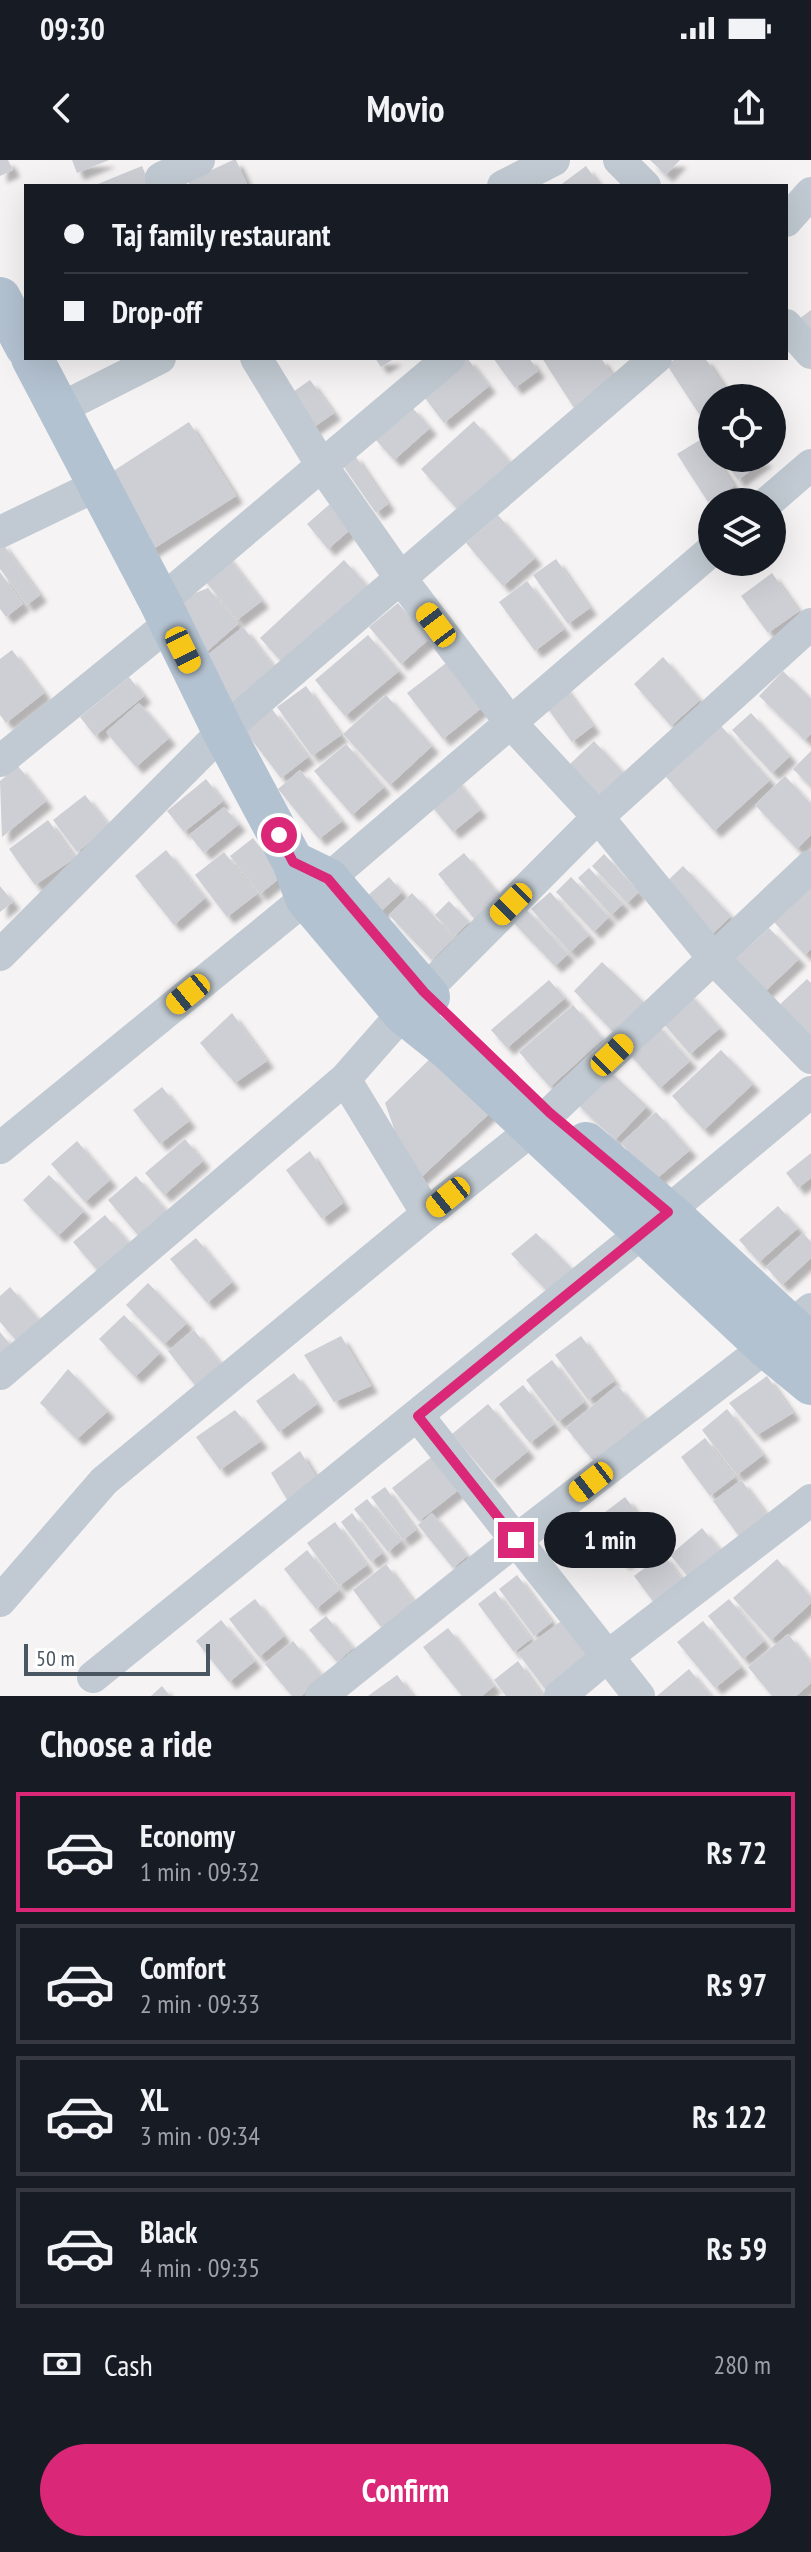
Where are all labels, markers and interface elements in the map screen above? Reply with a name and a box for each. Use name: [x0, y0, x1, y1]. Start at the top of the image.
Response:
text: 09:30: [40, 9, 105, 48]
text: Movio: [366, 85, 445, 132]
icon: back: [40, 86, 84, 130]
icon: share: [727, 86, 771, 130]
text: Taj family restaurant: [112, 215, 331, 254]
text: Drop-off: [112, 292, 202, 331]
map controls: [698, 384, 786, 576]
button: locate: [698, 384, 786, 472]
button: layers: [698, 488, 786, 576]
car: [412, 599, 460, 651]
car: [162, 623, 204, 677]
route start: [261, 817, 297, 853]
car: [486, 879, 536, 929]
car: [162, 970, 214, 1018]
car: [586, 1030, 638, 1080]
car: [422, 1173, 474, 1221]
car: [565, 1458, 617, 1506]
callout: 1 min: [544, 1512, 676, 1568]
route end: [498, 1522, 534, 1558]
text: 1 min: [584, 1523, 636, 1556]
scale bar: [24, 1640, 210, 1676]
text: 50 m: [36, 1644, 75, 1672]
text: Choose a ride: [40, 1720, 212, 1767]
icon: car: [44, 1816, 116, 1888]
text: Economy: [140, 1816, 235, 1855]
text: Rs 72: [707, 1833, 767, 1872]
text: 1 min · 09:32: [140, 1855, 260, 1888]
icon: car: [44, 1948, 116, 2020]
text: Comfort: [140, 1948, 226, 1987]
text: Rs 97: [707, 1965, 767, 2004]
text: 2 min · 09:33: [140, 1987, 260, 2020]
icon: car: [44, 2080, 116, 2152]
text: XL: [140, 2080, 169, 2119]
text: Rs 122: [692, 2097, 767, 2136]
text: 3 min · 09:34: [140, 2119, 260, 2152]
icon: car: [44, 2212, 116, 2284]
text: Black: [140, 2212, 197, 2251]
text: Rs 59: [707, 2229, 767, 2268]
text: 4 min · 09:35: [140, 2251, 260, 2284]
icon: cash: [40, 2342, 84, 2386]
text: Cash: [104, 2345, 153, 2384]
text: 280 m: [713, 2348, 771, 2381]
button: Confirm: [40, 2444, 771, 2536]

